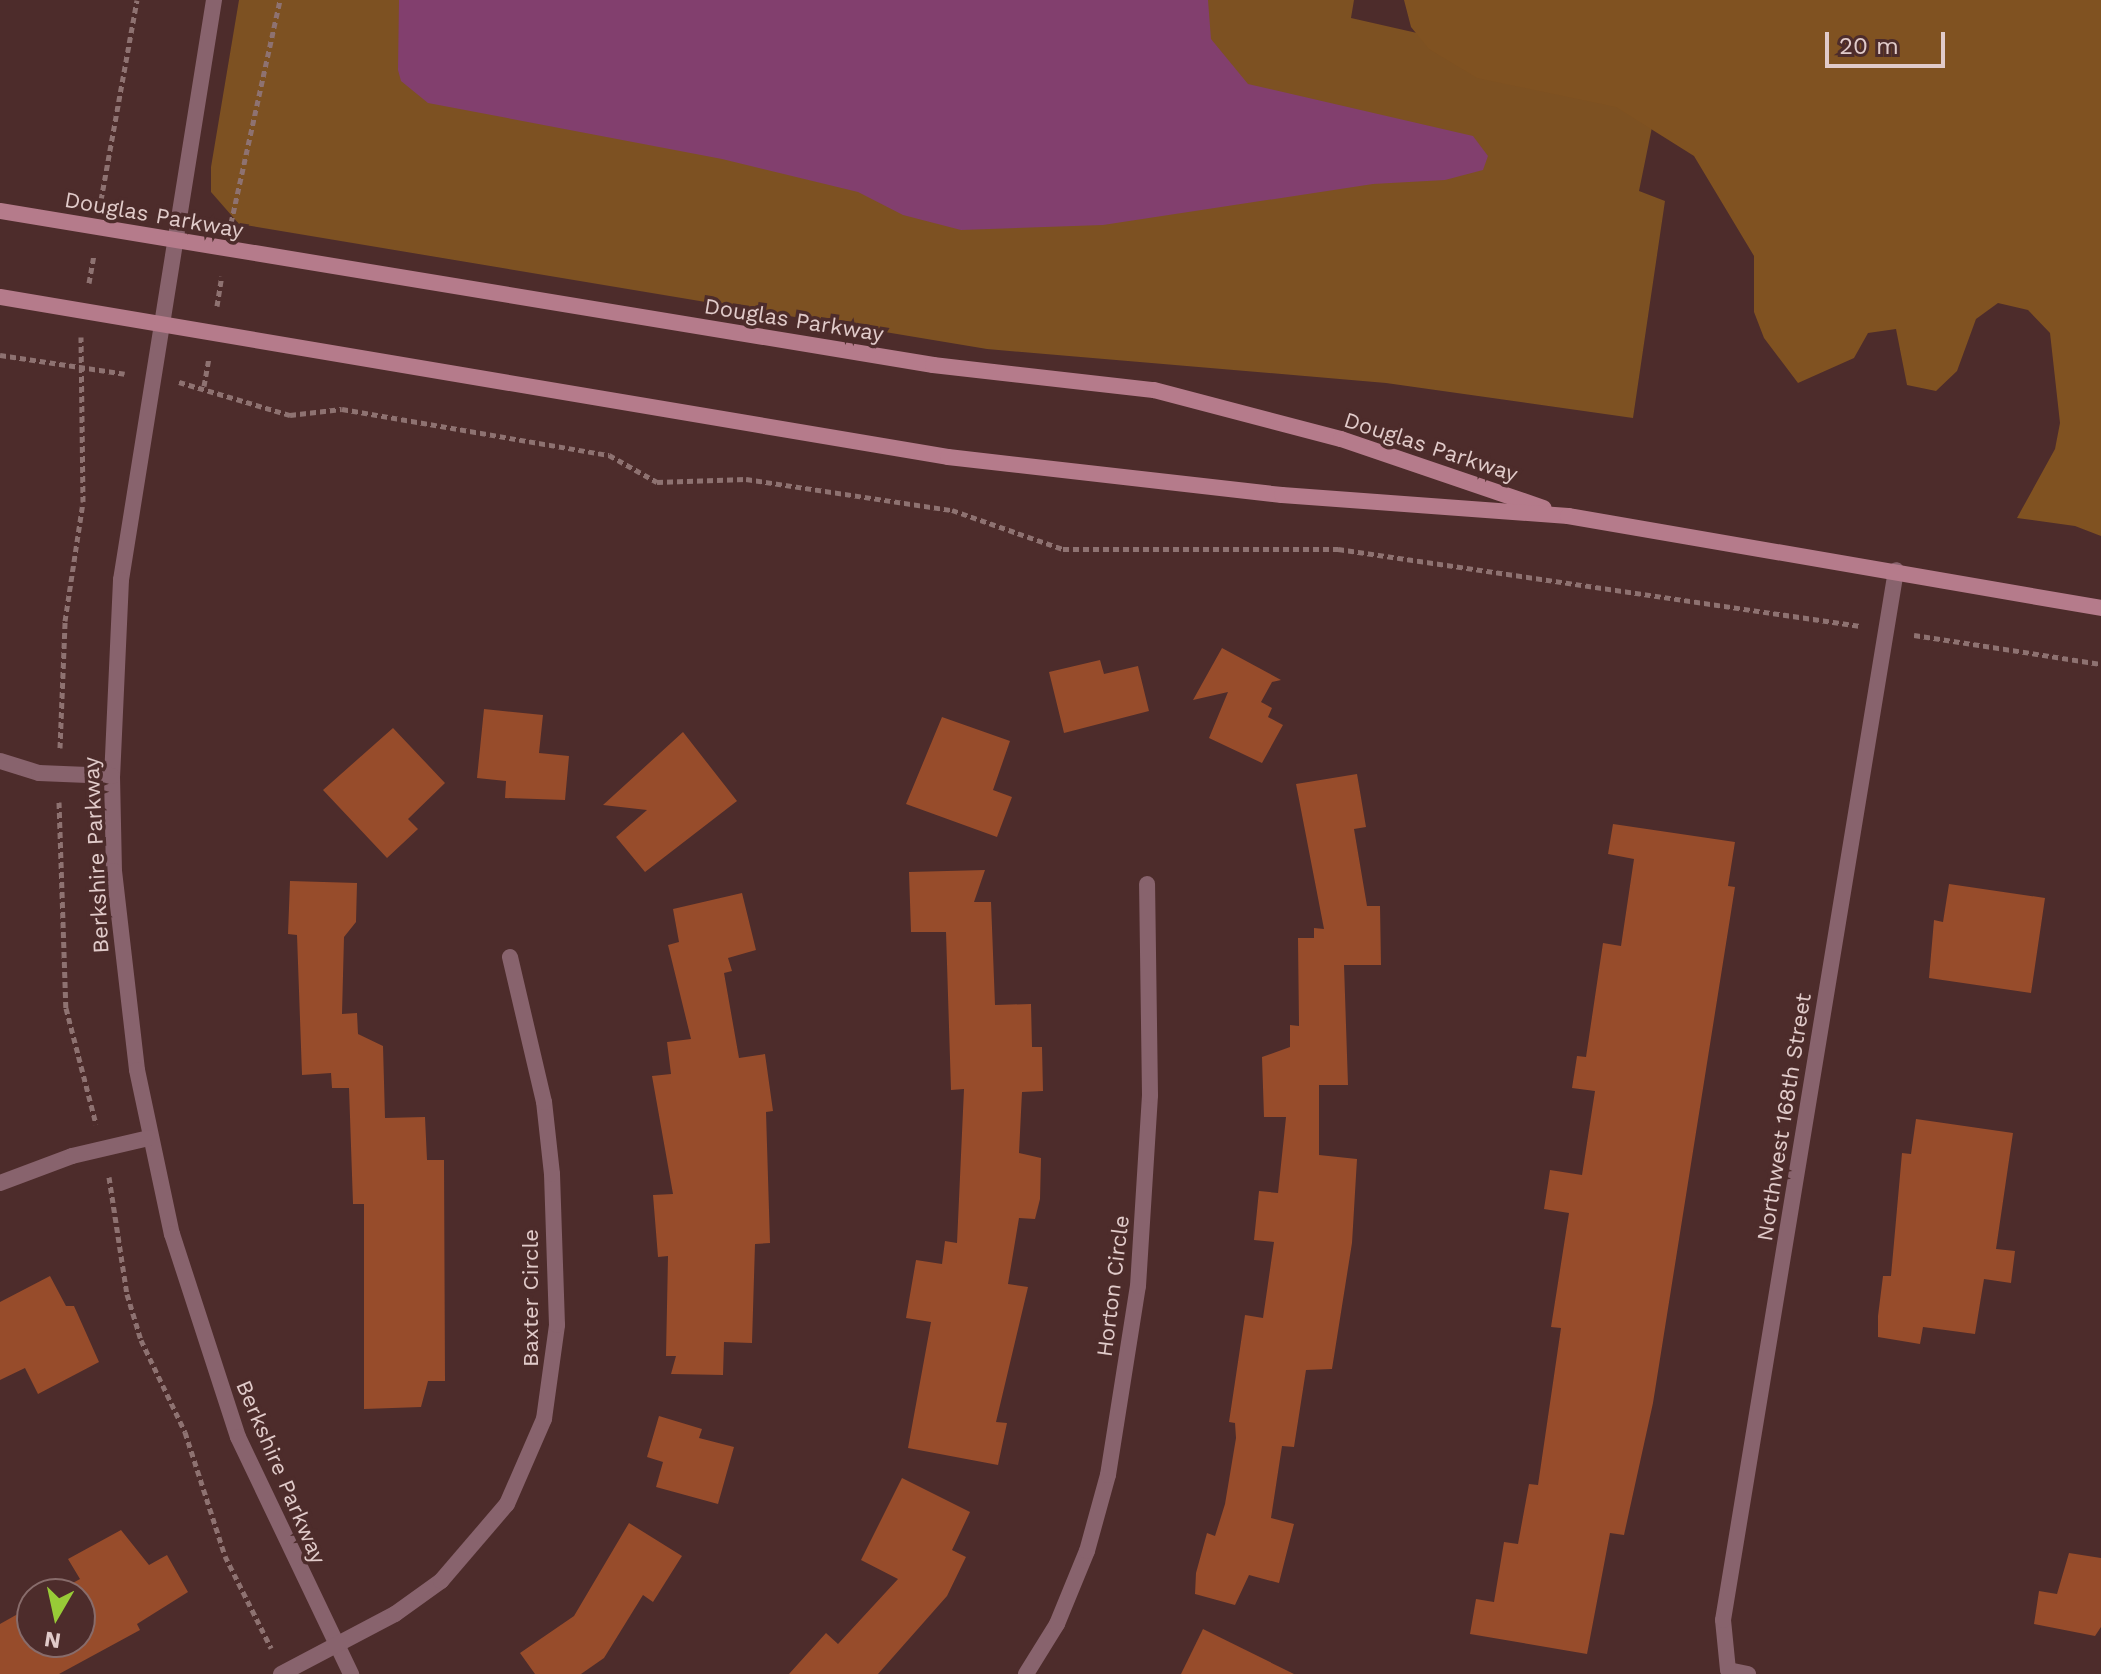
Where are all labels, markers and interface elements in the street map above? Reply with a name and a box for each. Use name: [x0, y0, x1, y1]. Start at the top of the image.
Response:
scale bar: [1829, 16, 1949, 66]
text: 20 m: [1839, 32, 1899, 60]
street label: Douglas Parkway: [62, 186, 246, 244]
street label: Douglas Parkway: [702, 293, 886, 347]
street label: Douglas Parkway: [1341, 406, 1521, 488]
street label: Berkshire Parkway: [78, 756, 114, 954]
street label: Northwest 168th Street: [1751, 991, 1817, 1243]
street label: Horton Circle: [1091, 1214, 1135, 1358]
street label: Baxter Circle: [518, 1229, 544, 1367]
street label: Berkshire Parkway: [230, 1376, 332, 1568]
north arrow: [16, 1578, 96, 1658]
text: N: [42, 1627, 62, 1654]

